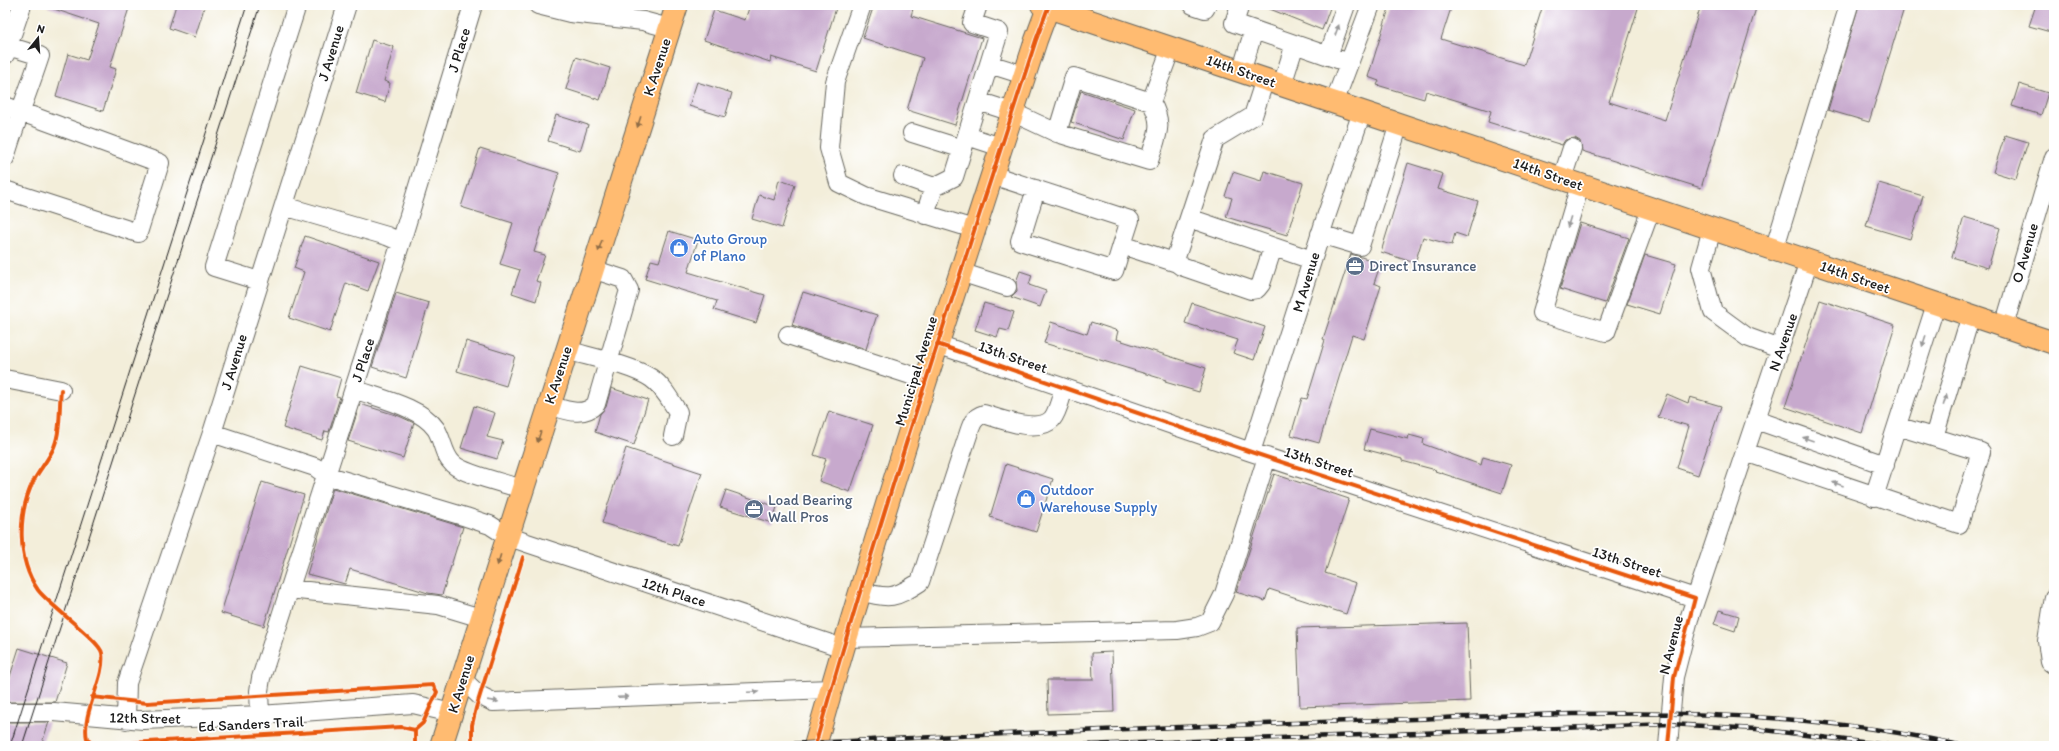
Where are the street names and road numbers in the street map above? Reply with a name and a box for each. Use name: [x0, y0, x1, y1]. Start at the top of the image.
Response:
street label: J Avenue: [314, 23, 348, 83]
street label: J Place: [444, 26, 474, 74]
street label: K Avenue: [639, 36, 675, 98]
street label: 14th Street: [1204, 51, 1279, 91]
street label: 14th Street: [1511, 154, 1586, 194]
street label: O Avenue: [2008, 221, 2042, 285]
street label: M Avenue: [1288, 250, 1324, 314]
street label: 14th Street: [1818, 257, 1893, 297]
street label: N Avenue: [1765, 311, 1801, 373]
street label: Municipal Avenue: [891, 314, 941, 428]
street label: J Avenue: [217, 332, 251, 392]
street label: J Place: [347, 336, 379, 384]
street label: 13th Street: [976, 337, 1050, 377]
street label: K Avenue: [540, 344, 576, 406]
street label: 13th Street: [1282, 442, 1356, 482]
street label: 13th Street: [1590, 542, 1664, 582]
street label: 12th Place: [640, 573, 708, 611]
street label: N Avenue: [1655, 614, 1687, 676]
street label: K Avenue: [444, 653, 478, 715]
street label: 12th Street: [109, 708, 181, 728]
street label: Ed Sanders Trail: [198, 712, 305, 736]

